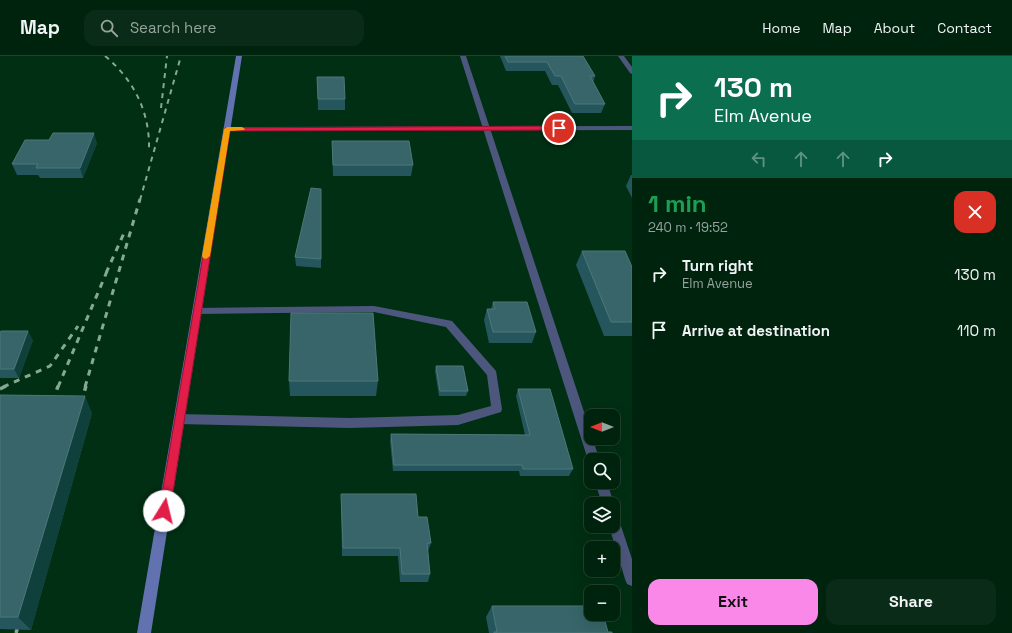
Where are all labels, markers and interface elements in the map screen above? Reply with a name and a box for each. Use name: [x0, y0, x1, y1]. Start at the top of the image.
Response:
search box: [84, 10, 364, 46]
text: Map: [20, 15, 60, 40]
icon: search: [98, 17, 120, 39]
text: Search here: [130, 18, 216, 37]
text: Home: [762, 19, 800, 37]
text: Map: [822, 19, 852, 37]
text: About: [874, 19, 915, 37]
text: Contact: [937, 19, 992, 37]
text: 130 m: [714, 69, 793, 105]
icon: right: [648, 72, 700, 124]
text: Elm Avenue: [714, 104, 812, 127]
pin: [542, 111, 576, 145]
icon: arrive: [548, 117, 570, 139]
icon: left: [748, 148, 770, 170]
icon: ahead: [790, 148, 812, 170]
icon: ahead: [832, 148, 854, 170]
icon: right: [874, 148, 896, 170]
text: 1 min: [648, 188, 707, 219]
button: close: [954, 191, 996, 233]
text: 240 m · 19:52: [648, 219, 728, 236]
text: Turn right: [682, 256, 753, 275]
icon: right: [648, 263, 670, 285]
text: 130 m: [954, 265, 996, 284]
text: Elm Avenue: [682, 275, 753, 292]
icon: arrive: [648, 319, 670, 341]
text: Arrive at destination: [682, 321, 830, 340]
text: 110 m: [957, 321, 996, 340]
north arrow: [584, 409, 620, 445]
map controls: [584, 409, 620, 621]
button: search: [584, 453, 620, 489]
position arrow: [143, 490, 185, 532]
button: layers: [584, 497, 620, 533]
button: +: [584, 541, 620, 577]
button: Exit: [648, 579, 818, 625]
button: Share: [826, 579, 996, 625]
button: −: [584, 585, 620, 621]

